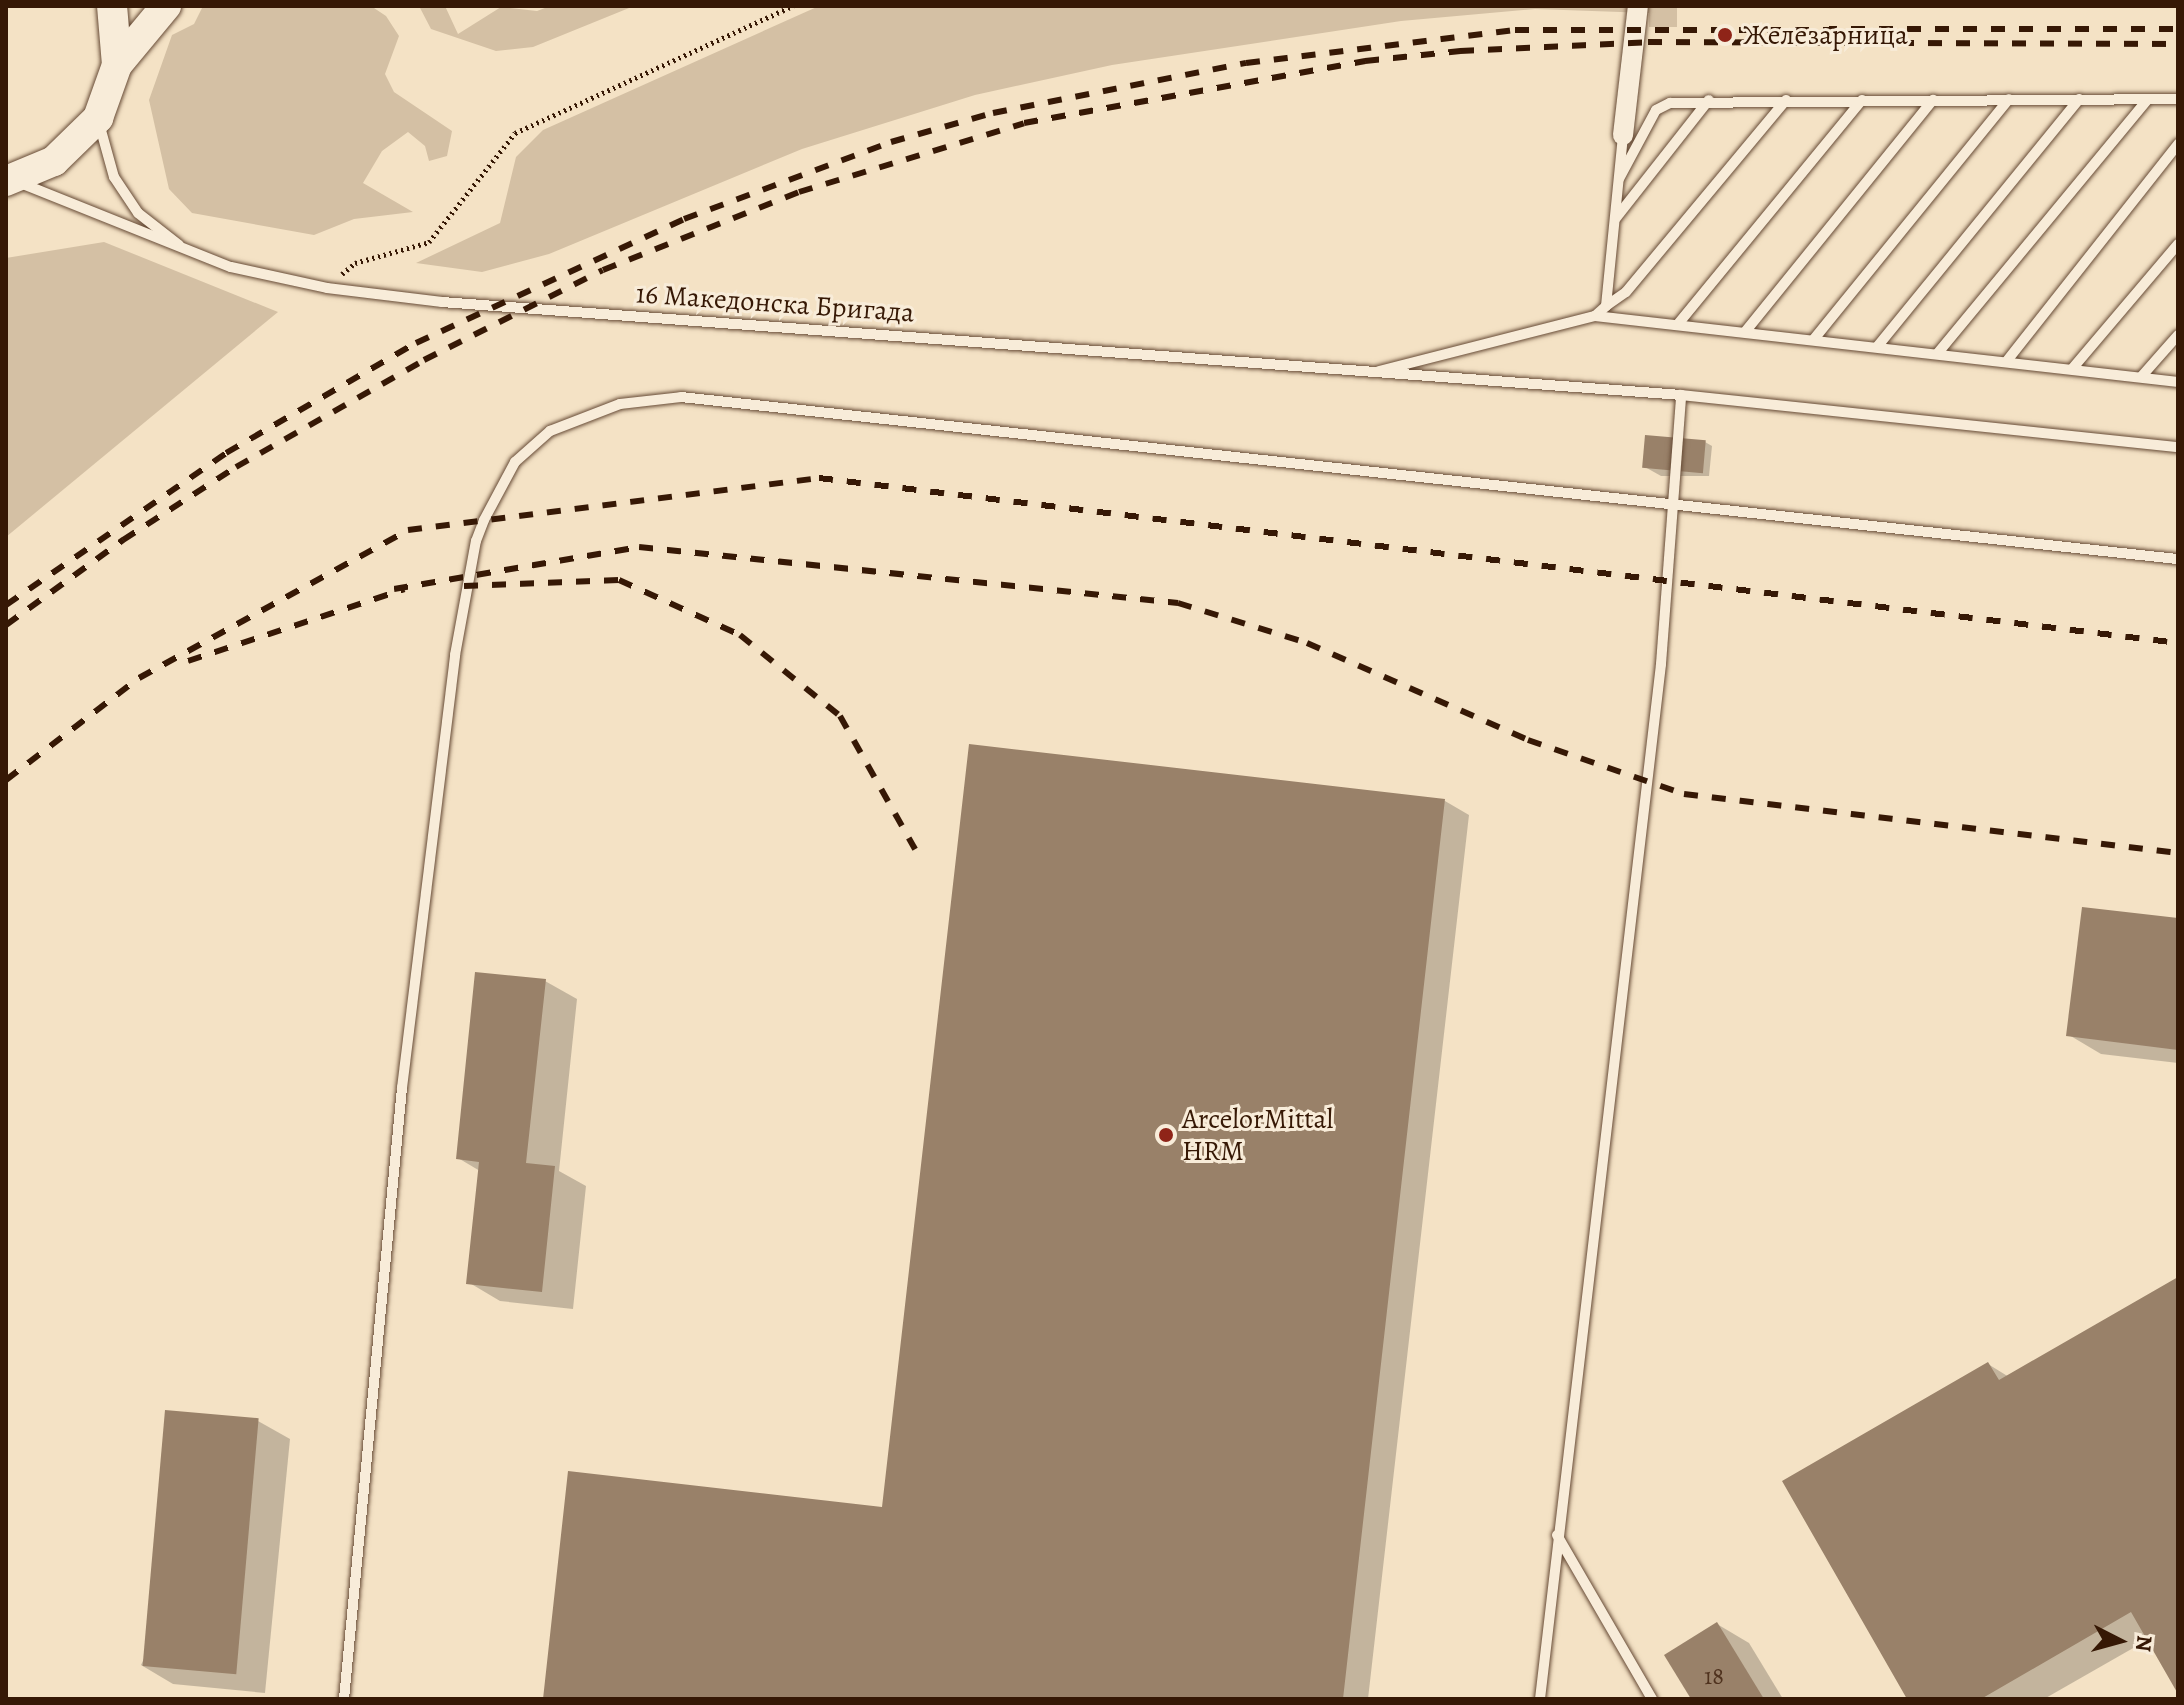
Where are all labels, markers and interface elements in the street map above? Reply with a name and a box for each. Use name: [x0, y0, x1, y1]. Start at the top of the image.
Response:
place label: Железарница: [1743, 18, 1908, 52]
marker: Железарница: [1714, 24, 1736, 46]
street label: 16 Македонска Бригада: [635, 277, 915, 329]
place label: ArcelorMittal HRM: [1182, 1102, 1333, 1168]
marker: ArcelorMittal HRM: [1157, 1126, 1175, 1144]
north arrow: [2080, 1601, 2160, 1681]
text: N: [2128, 1634, 2160, 1653]
house number: 18: [1704, 1663, 1724, 1691]

